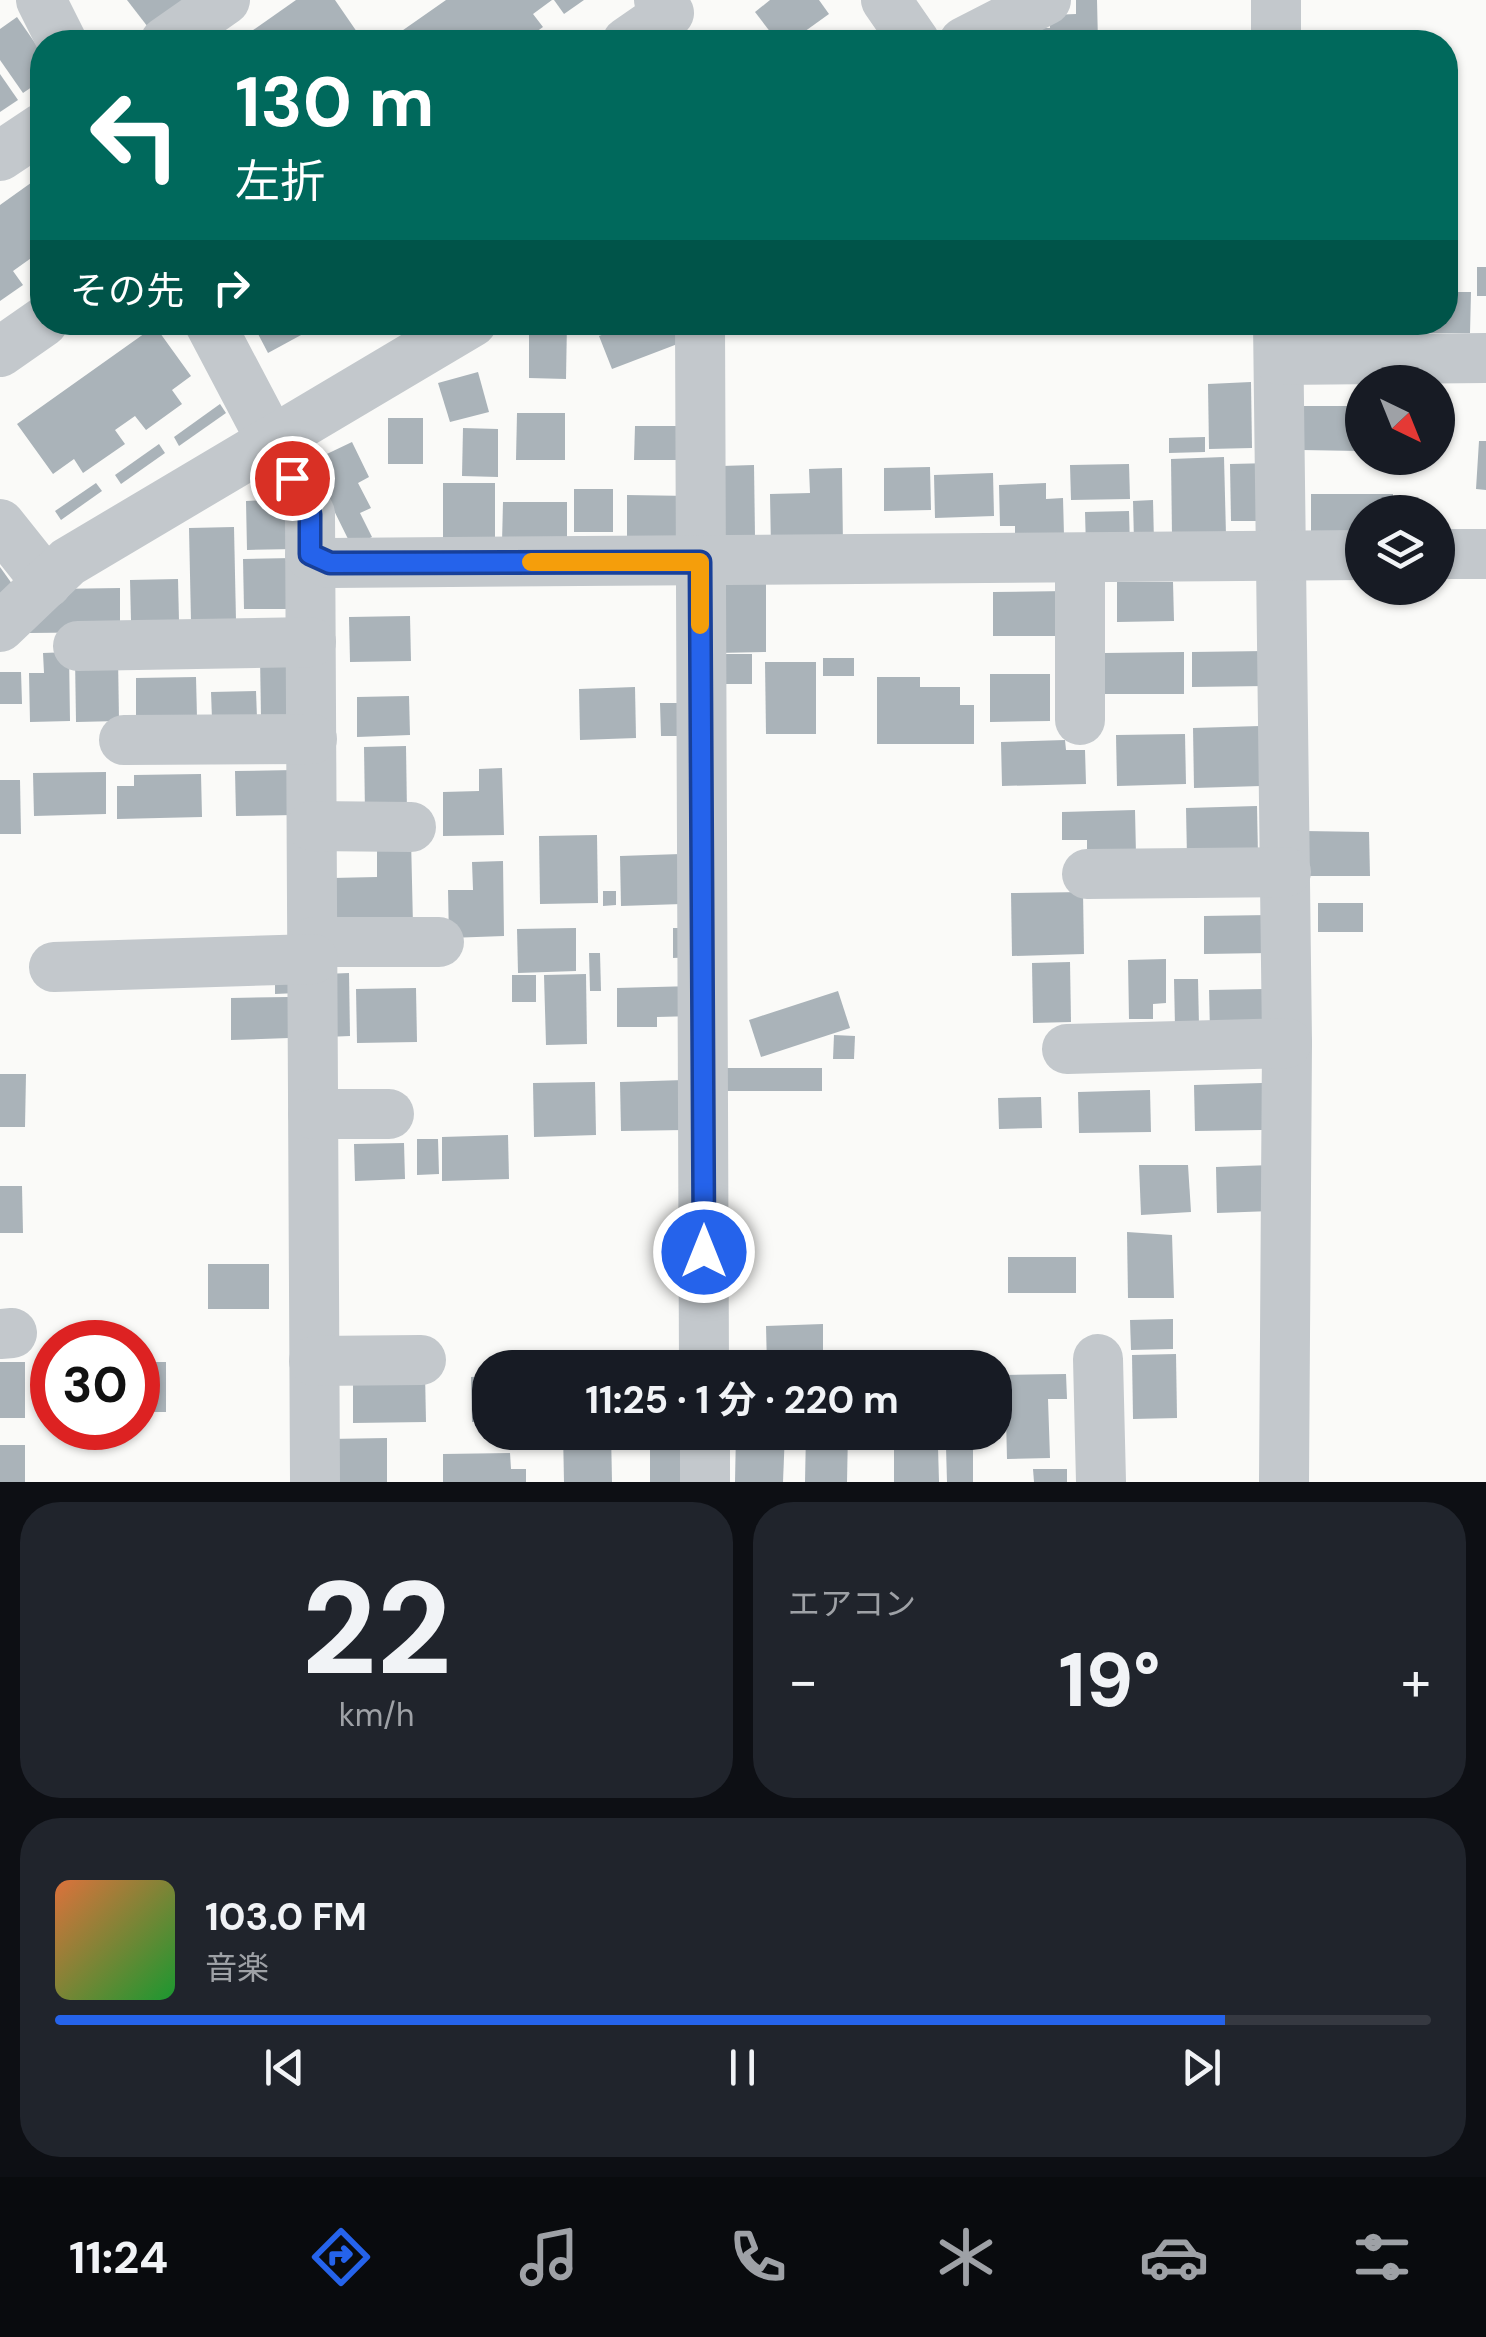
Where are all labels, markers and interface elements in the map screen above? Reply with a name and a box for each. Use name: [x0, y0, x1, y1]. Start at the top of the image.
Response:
text: 130 m: [235, 57, 434, 148]
icon: left: [70, 70, 200, 200]
text: 左折: [235, 152, 325, 211]
icon: right: [204, 260, 259, 315]
text: その先: [70, 266, 184, 316]
north arrow: [1345, 365, 1455, 475]
map controls: [1345, 365, 1455, 605]
pin: [250, 436, 335, 521]
icon: arrive: [265, 451, 320, 506]
button: layers: [1345, 495, 1455, 605]
position arrow: [652, 1200, 756, 1304]
speed limit sign: 30: [30, 1320, 160, 1450]
text: 11:25 · 1 分 · 220 m: [585, 1375, 899, 1425]
text: 22: [301, 1544, 452, 1713]
text: エアコン: [788, 1583, 916, 1625]
text: 19°: [1058, 1632, 1161, 1729]
text: −: [788, 1645, 818, 1717]
text: +: [1401, 1645, 1431, 1717]
text: km/h: [339, 1694, 414, 1736]
text: 103.0 FM: [205, 1892, 367, 1942]
text: 音楽: [205, 1947, 269, 1989]
icon: previous: [257, 2040, 312, 2095]
icon: pause: [715, 2040, 770, 2095]
icon: next: [1174, 2040, 1229, 2095]
icon: directions: [306, 2222, 376, 2292]
icon: music: [514, 2222, 584, 2292]
icon: phone: [723, 2222, 793, 2292]
icon: climate: [931, 2222, 1001, 2292]
icon: car: [1139, 2222, 1209, 2292]
icon: filters: [1347, 2222, 1417, 2292]
text: 11:24: [69, 2228, 168, 2287]

